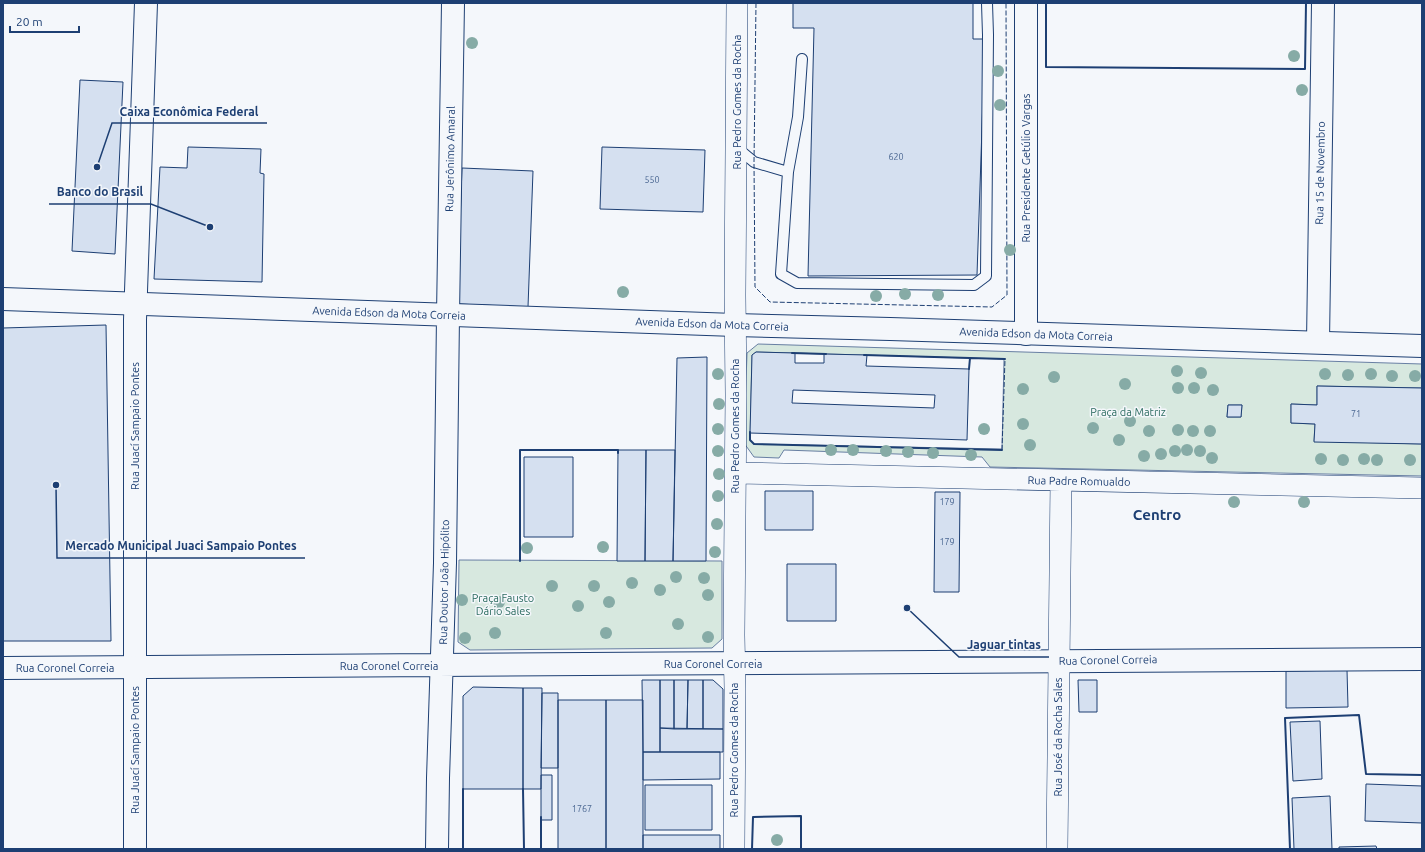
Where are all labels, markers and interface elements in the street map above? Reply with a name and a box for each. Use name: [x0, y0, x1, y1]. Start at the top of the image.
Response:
scale bar: [10, 8, 79, 34]
text: 20 m: [16, 15, 43, 28]
street label: Rua Pedro Gomes da Rocha: [731, 35, 743, 169]
street label: Rua Presidente Getúlio Vargas: [1020, 93, 1032, 243]
callout: Caixa Econômica Federal: [112, 99, 267, 123]
text: Caixa Econômica Federal: [120, 105, 259, 118]
street label: Rua Jerônimo Amaral: [443, 106, 457, 212]
street label: Rua 15 de Novembro: [1313, 121, 1327, 225]
house number: 620: [888, 152, 904, 162]
house number: 550: [644, 175, 660, 185]
callout: Banco do Brasil: [49, 180, 151, 204]
text: Banco do Brasil: [57, 185, 144, 198]
street label: Avenida Edson da Mota Correia: [312, 304, 466, 322]
street label: Avenida Edson da Mota Correia: [635, 315, 789, 333]
street label: Avenida Edson da Mota Correia: [959, 325, 1113, 343]
street label: Rua Pedro Gomes da Rocha: [729, 359, 741, 493]
street label: Rua Juací Sampaio Pontes: [129, 362, 141, 490]
park label: Praça da Matriz: [1090, 406, 1166, 418]
house number: 71: [1351, 409, 1361, 419]
street label: Rua Padre Romualdo: [1027, 474, 1131, 488]
house number: 179: [939, 497, 955, 507]
district label: Centro: [1133, 506, 1181, 523]
street label: Rua Doutor João Hipólito: [437, 519, 451, 645]
callout: Mercado Municipal Juaci Sampaio Pontes: [57, 534, 305, 558]
house number: 179: [939, 537, 955, 547]
text: Mercado Municipal Juaci Sampaio Pontes: [65, 539, 297, 552]
park label: Praça Fausto Dário Sales: [472, 592, 534, 617]
callout: Jaguar tintas: [959, 633, 1049, 657]
text: Jaguar tintas: [967, 638, 1041, 651]
street label: Rua Coronel Correia: [1059, 653, 1157, 667]
street label: Rua Coronel Correia: [664, 658, 762, 670]
street label: Rua Coronel Correia: [340, 660, 438, 672]
street label: Rua Coronel Correia: [16, 662, 114, 674]
street label: Rua José da Rocha Sales: [1052, 677, 1064, 797]
street label: Rua Pedro Gomes da Rocha: [728, 683, 740, 817]
street label: Rua Juací Sampaio Pontes: [129, 686, 141, 814]
house number: 1767: [572, 804, 592, 814]

